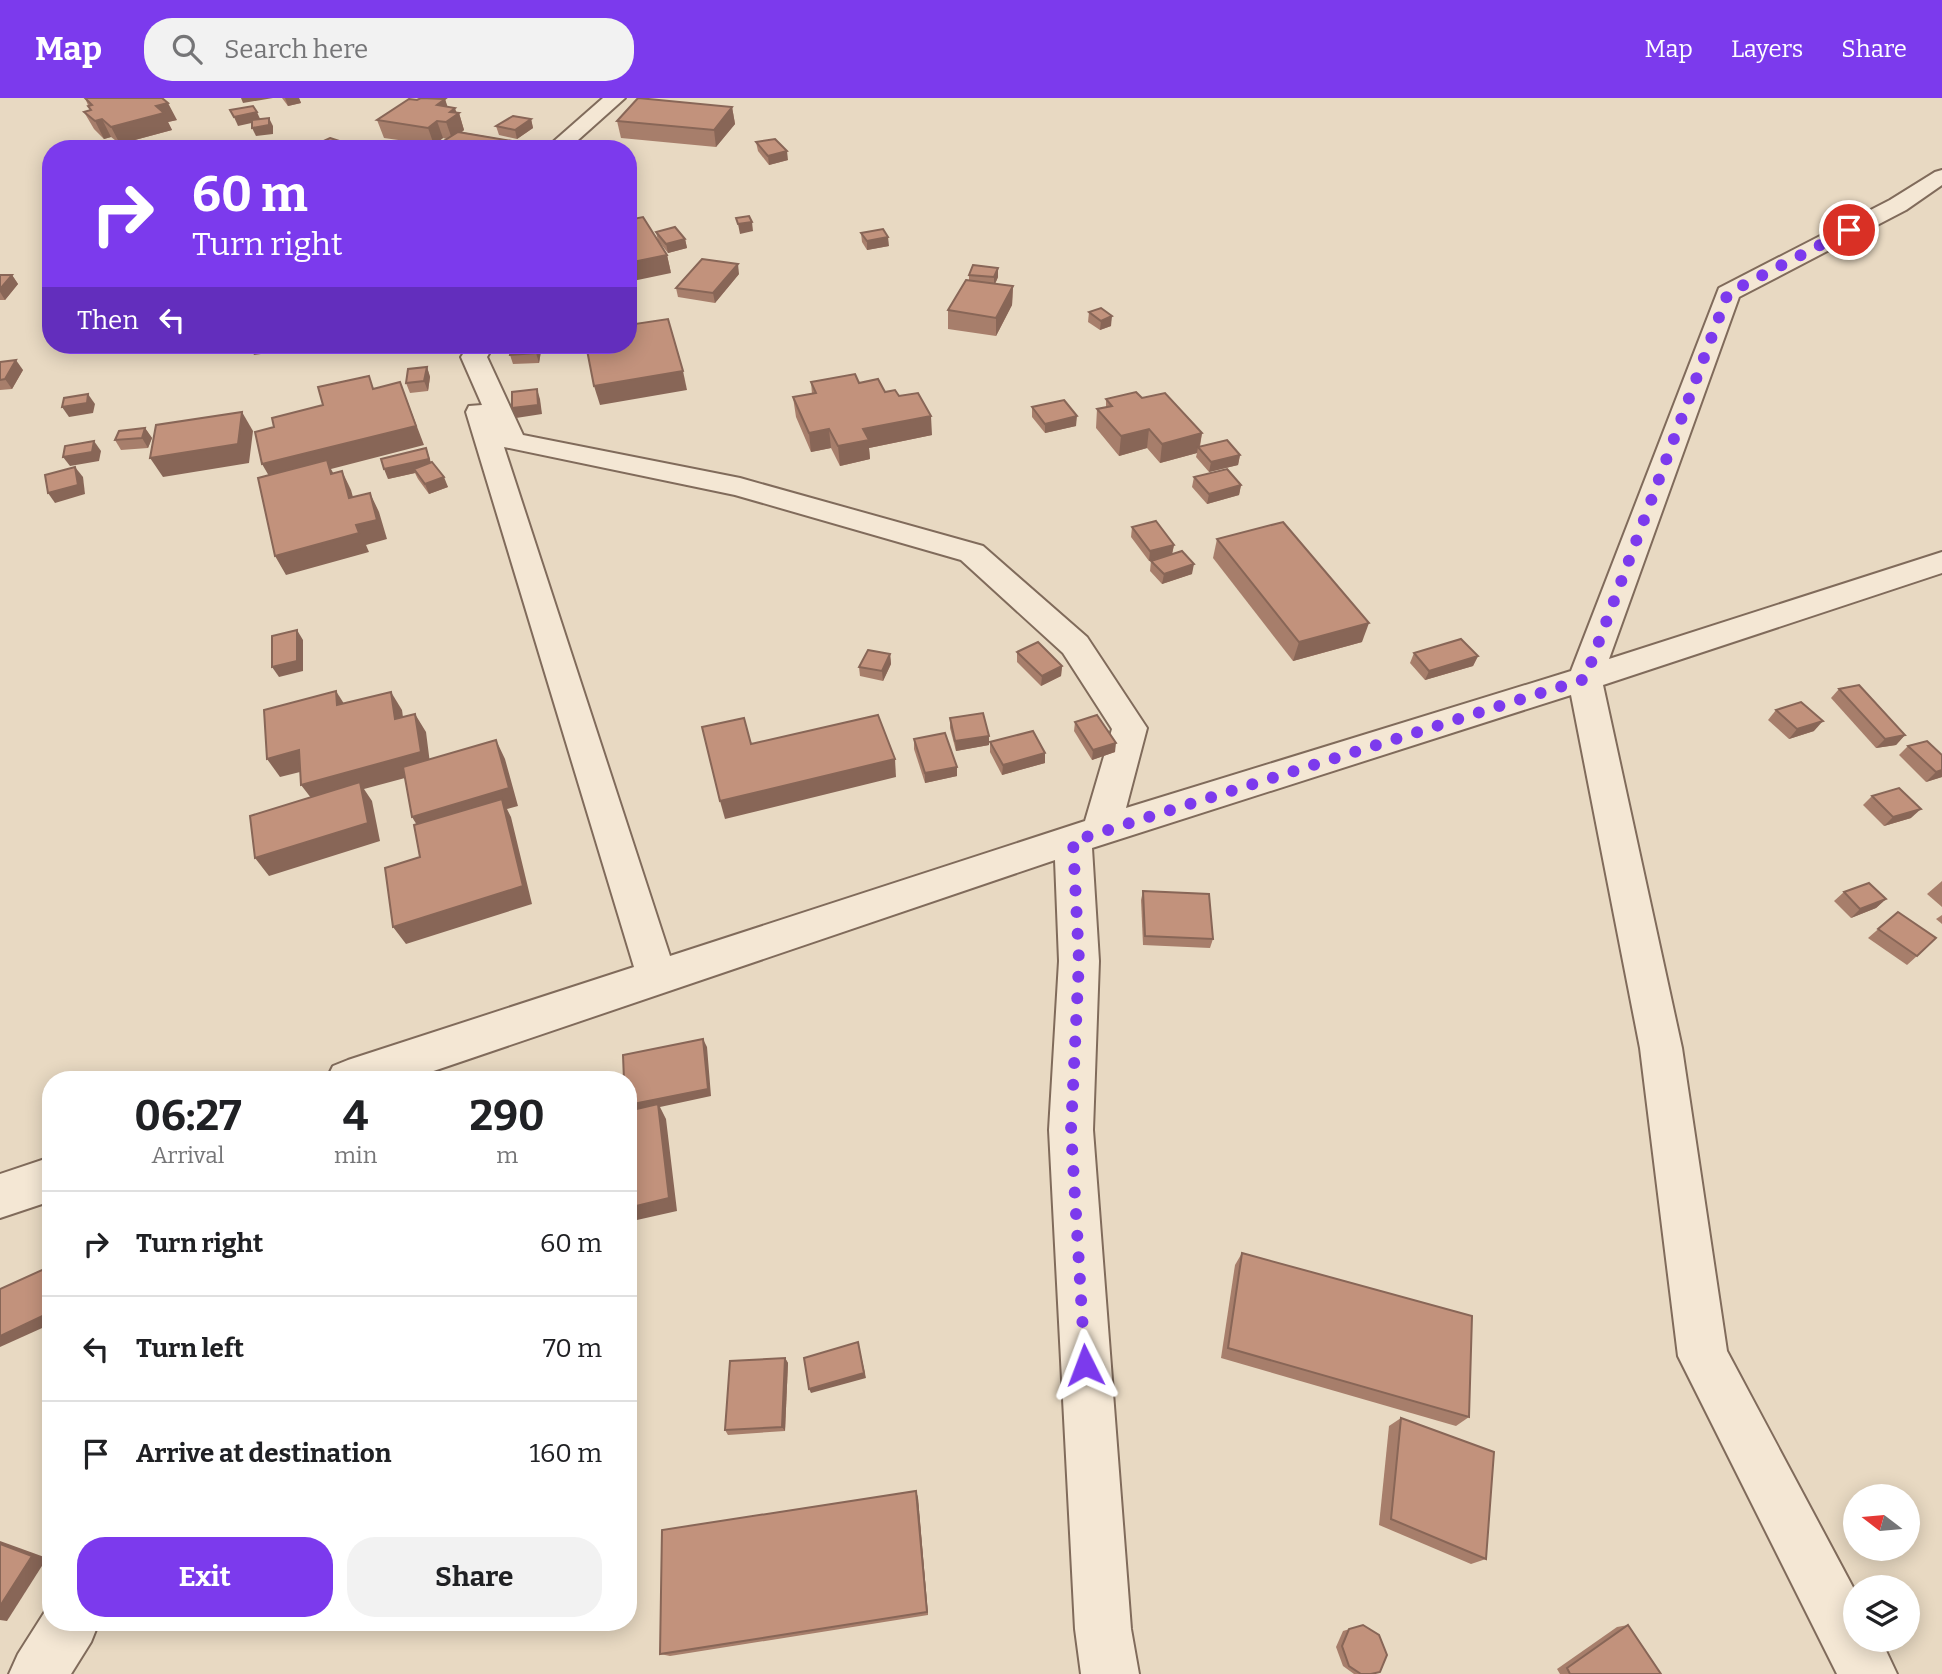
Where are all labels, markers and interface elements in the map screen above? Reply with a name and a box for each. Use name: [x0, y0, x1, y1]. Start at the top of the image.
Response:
search box: [144, 18, 634, 81]
text: Map: [35, 29, 102, 69]
icon: search: [168, 30, 206, 68]
text: Search here: [224, 34, 368, 65]
text: Map: [1645, 35, 1693, 63]
text: Layers: [1731, 35, 1803, 63]
text: Share: [1841, 35, 1907, 63]
text: 60 m: [192, 165, 308, 224]
icon: right: [77, 168, 168, 259]
pin: [1819, 200, 1879, 260]
icon: arrive: [1830, 211, 1868, 249]
text: Turn right: [192, 225, 343, 263]
icon: left: [153, 301, 191, 339]
text: Then: [77, 305, 139, 336]
text: 06:27: [134, 1091, 242, 1141]
text: 4: [343, 1091, 368, 1141]
text: 290: [470, 1091, 545, 1141]
text: Arrival: [152, 1141, 224, 1169]
text: min: [334, 1141, 377, 1169]
text: m: [496, 1141, 518, 1169]
icon: right: [77, 1225, 115, 1263]
text: Turn right: [136, 1228, 263, 1259]
text: 60 m: [540, 1228, 602, 1259]
position arrow: [1048, 1328, 1122, 1402]
icon: left: [77, 1330, 115, 1368]
text: Turn left: [136, 1333, 244, 1364]
text: 70 m: [543, 1333, 602, 1364]
icon: arrive: [77, 1435, 115, 1473]
text: Arrive at destination: [136, 1438, 391, 1469]
text: 160 m: [530, 1438, 602, 1469]
north arrow: [1843, 1484, 1920, 1561]
map controls: [1843, 1484, 1920, 1652]
button: Exit: [77, 1537, 333, 1617]
button: Share: [347, 1537, 602, 1617]
button: layers: [1843, 1575, 1920, 1652]

